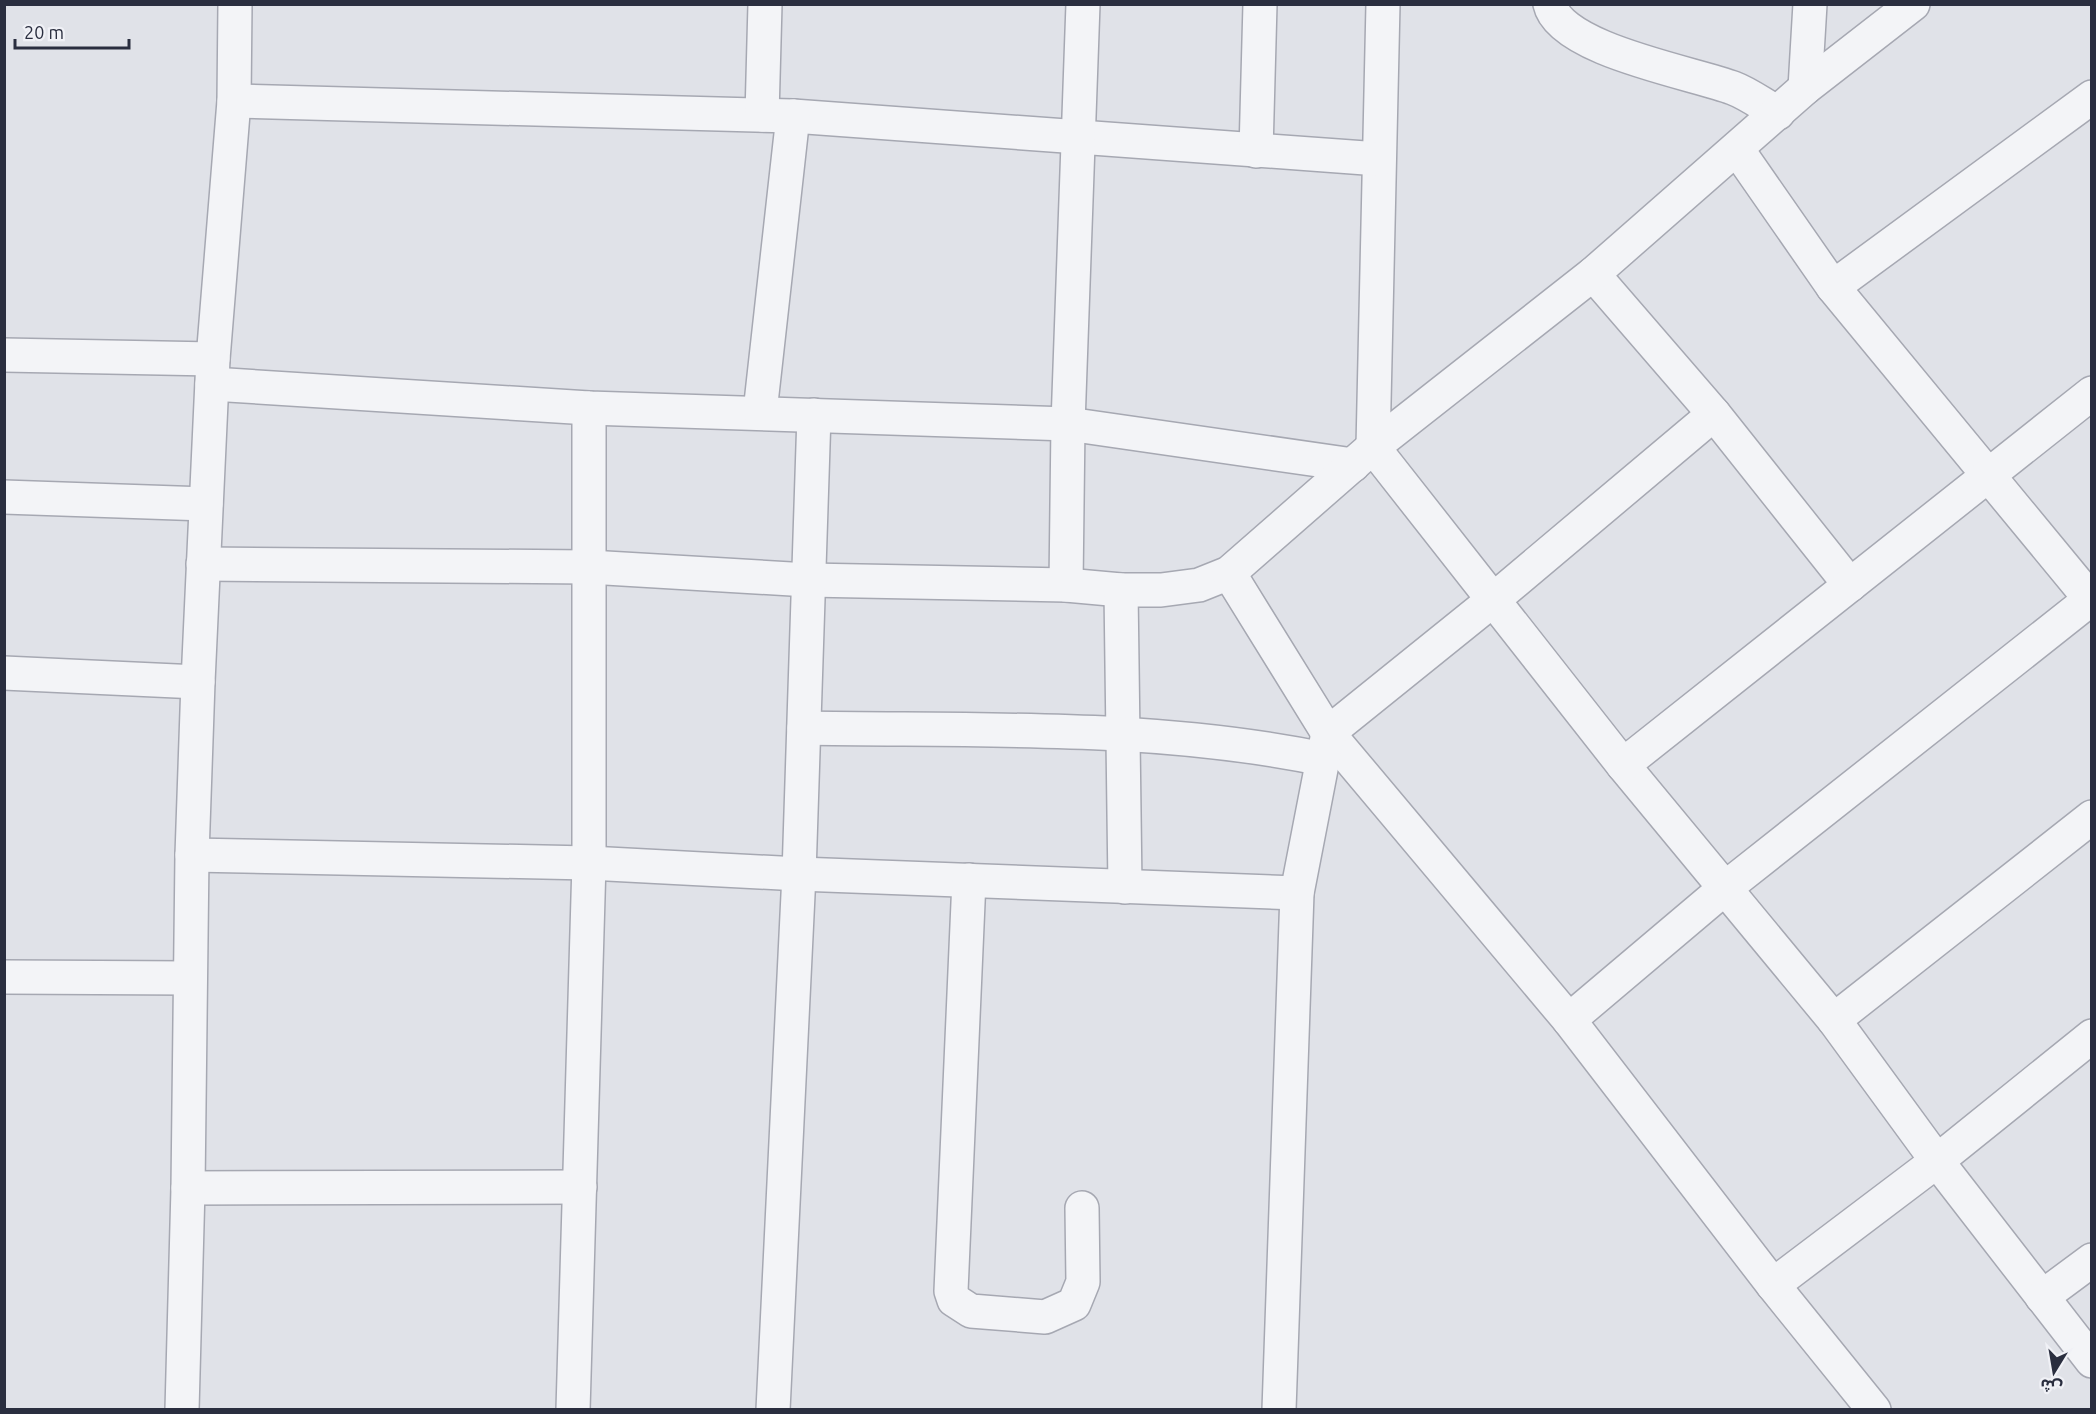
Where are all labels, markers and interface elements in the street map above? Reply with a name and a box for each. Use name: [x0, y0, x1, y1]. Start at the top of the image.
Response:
scale bar: [15, 12, 129, 50]
text: 20 m: [24, 22, 64, 42]
north arrow: [2024, 1342, 2084, 1402]
text: ش: [2039, 1375, 2064, 1398]

